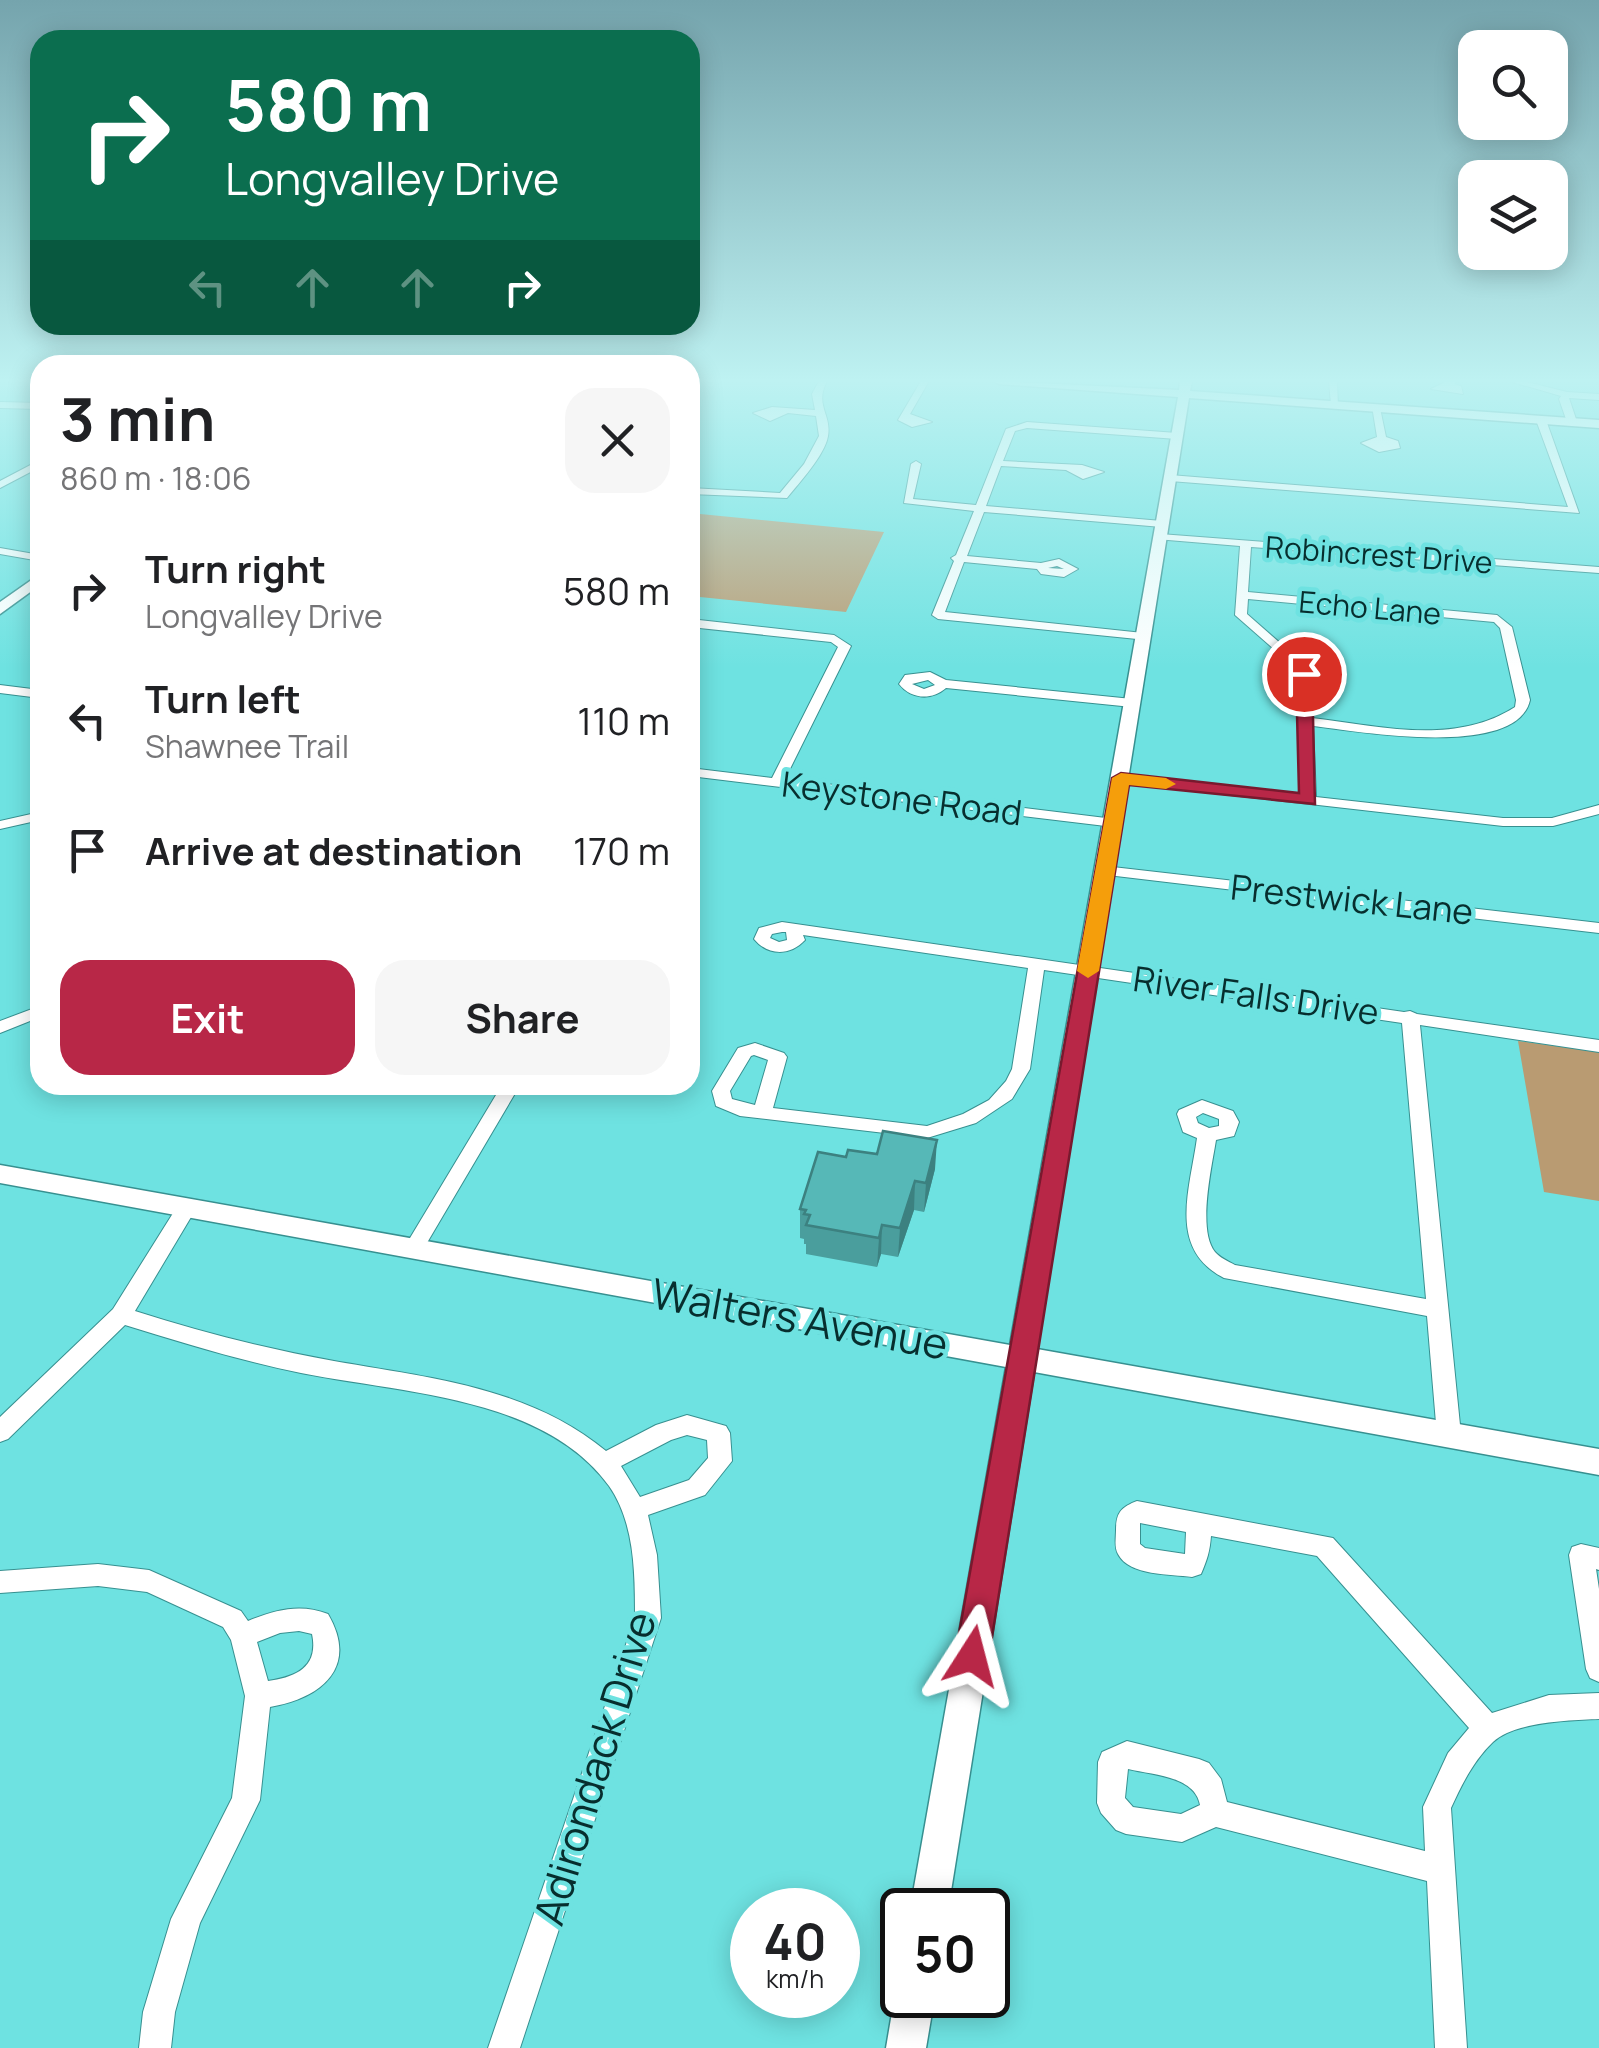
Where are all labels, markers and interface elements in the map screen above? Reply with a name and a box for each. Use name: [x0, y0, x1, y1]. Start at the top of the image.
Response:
map controls: [1458, 30, 1568, 270]
button: search: [1458, 30, 1568, 140]
text: 580 m: [225, 56, 432, 152]
icon: right: [60, 70, 190, 200]
text: Longvalley Drive: [225, 147, 559, 209]
button: layers: [1458, 160, 1568, 270]
icon: left: [180, 260, 235, 315]
icon: ahead: [285, 260, 340, 315]
icon: ahead: [390, 260, 445, 315]
icon: right: [495, 260, 550, 315]
text: 3 min: [60, 377, 215, 459]
button: close: [565, 388, 670, 493]
text: 860 m · 18:06: [60, 456, 252, 500]
street label: Robincrest Drive: [1264, 526, 1494, 582]
text: Turn right: [145, 542, 326, 594]
icon: right: [60, 563, 115, 618]
text: 580 m: [563, 564, 670, 616]
street label: Echo Lane: [1297, 580, 1443, 634]
text: Longvalley Drive: [145, 594, 383, 638]
pin: [1262, 632, 1347, 717]
icon: arrive: [1277, 647, 1332, 702]
text: Turn left: [145, 672, 301, 724]
icon: left: [60, 693, 115, 748]
text: 110 m: [577, 694, 670, 746]
text: Shawnee Trail: [145, 724, 349, 768]
street label: Keystone Road: [779, 759, 1025, 837]
icon: arrive: [60, 823, 115, 878]
text: Arrive at destination: [145, 824, 522, 876]
text: 170 m: [573, 824, 670, 876]
street label: Prestwick Lane: [1228, 862, 1476, 936]
street label: River Falls Drive: [1130, 954, 1382, 1036]
button: Exit: [60, 960, 355, 1075]
button: Share: [375, 960, 670, 1075]
street label: Walters Avenue: [647, 1263, 953, 1373]
street label: Adirondack Drive: [519, 1604, 669, 1932]
position arrow: [920, 1604, 1024, 1708]
speed limit sign: 50: [880, 1888, 1010, 2018]
text: 40: [763, 1907, 827, 1975]
text: km/h: [766, 1961, 824, 1996]

